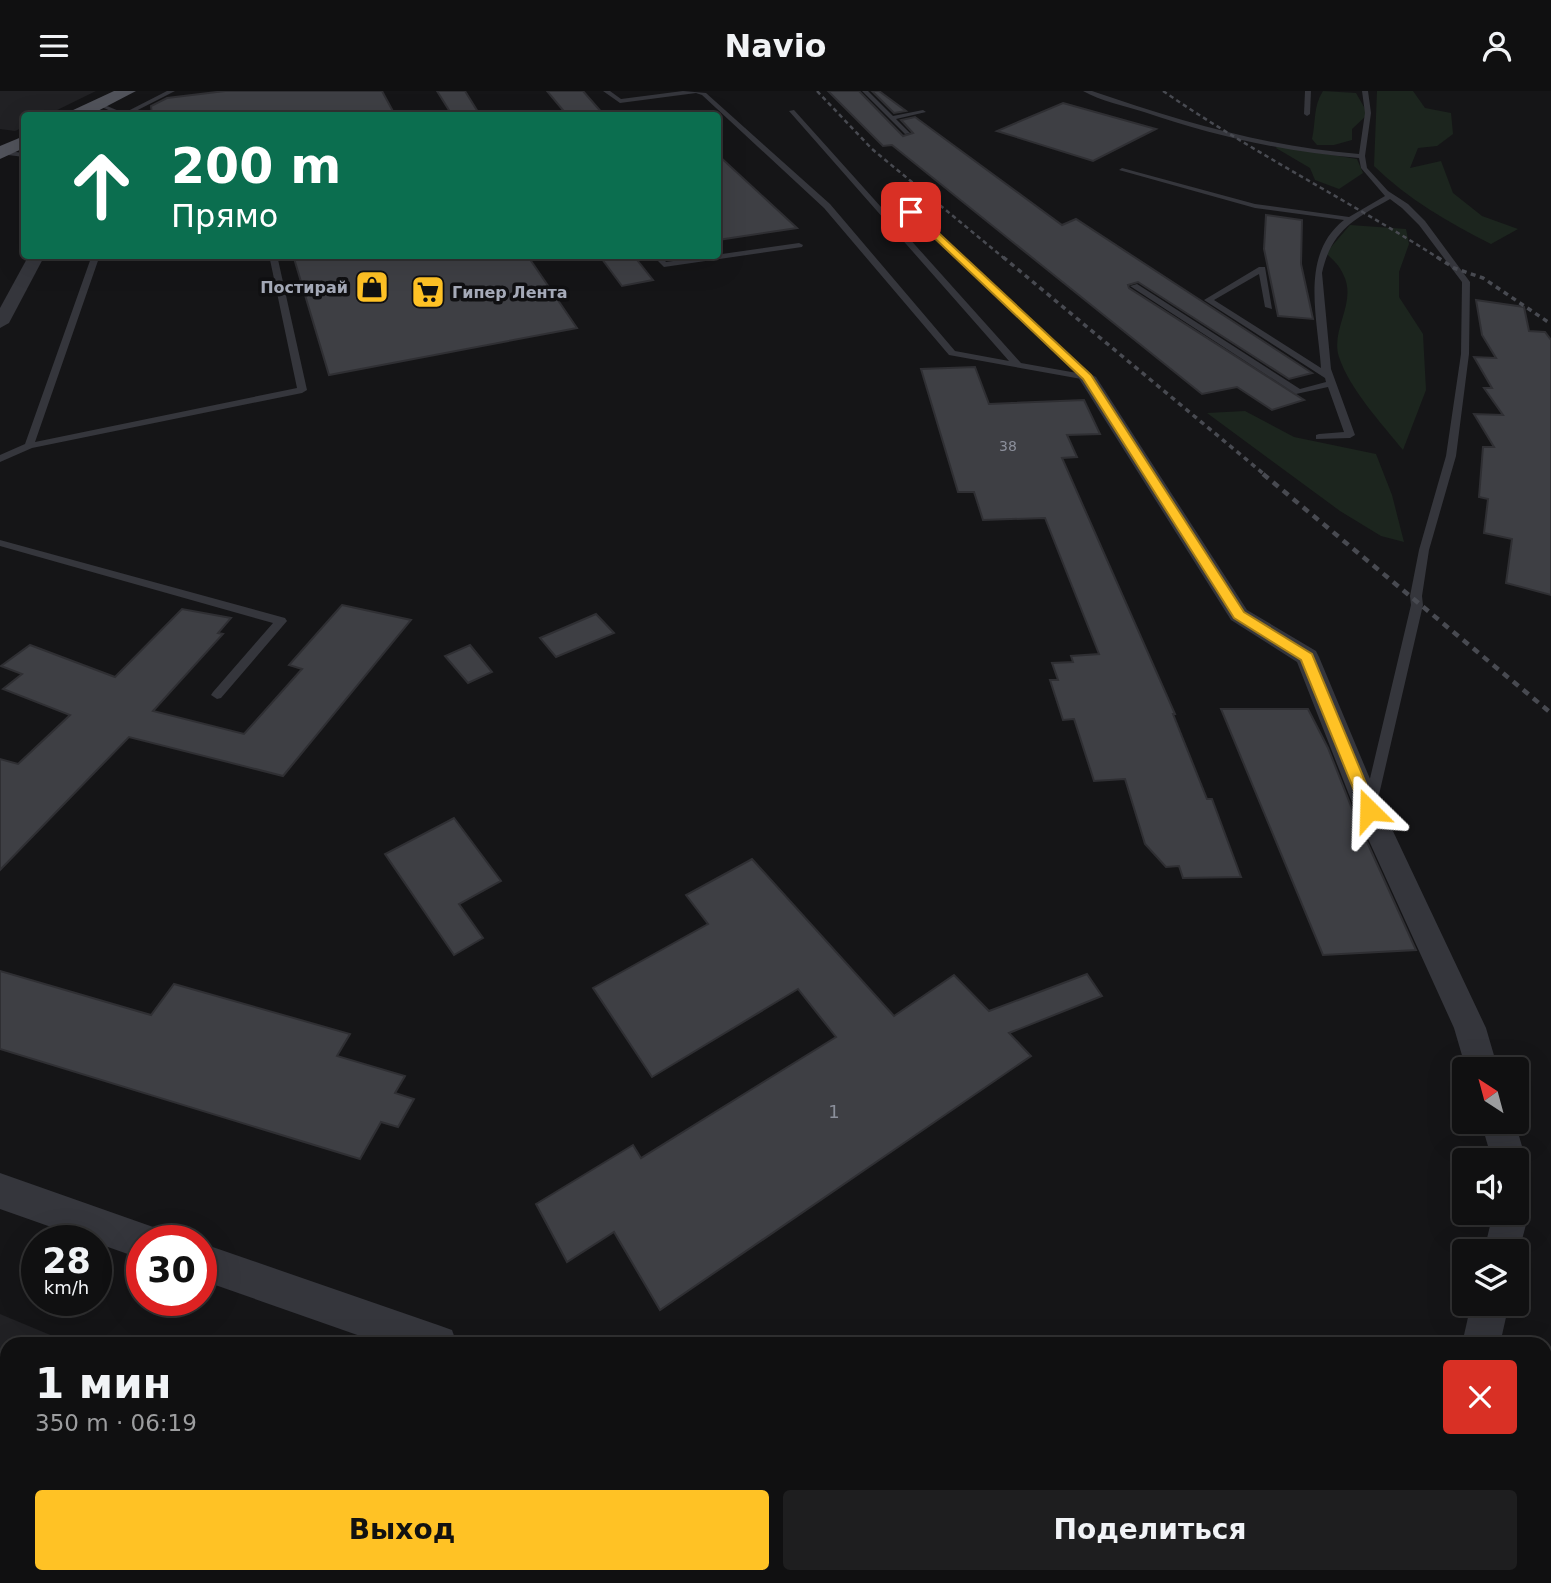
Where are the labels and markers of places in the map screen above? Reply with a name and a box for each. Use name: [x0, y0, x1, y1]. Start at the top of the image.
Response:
pin: [881, 182, 941, 242]
shop icon: Постирай: [353, 268, 391, 306]
supermarket icon: Гипер Лента: [409, 273, 447, 311]
place label: Постирай: [260, 278, 348, 297]
place label: Гипер Лента: [452, 283, 568, 302]

